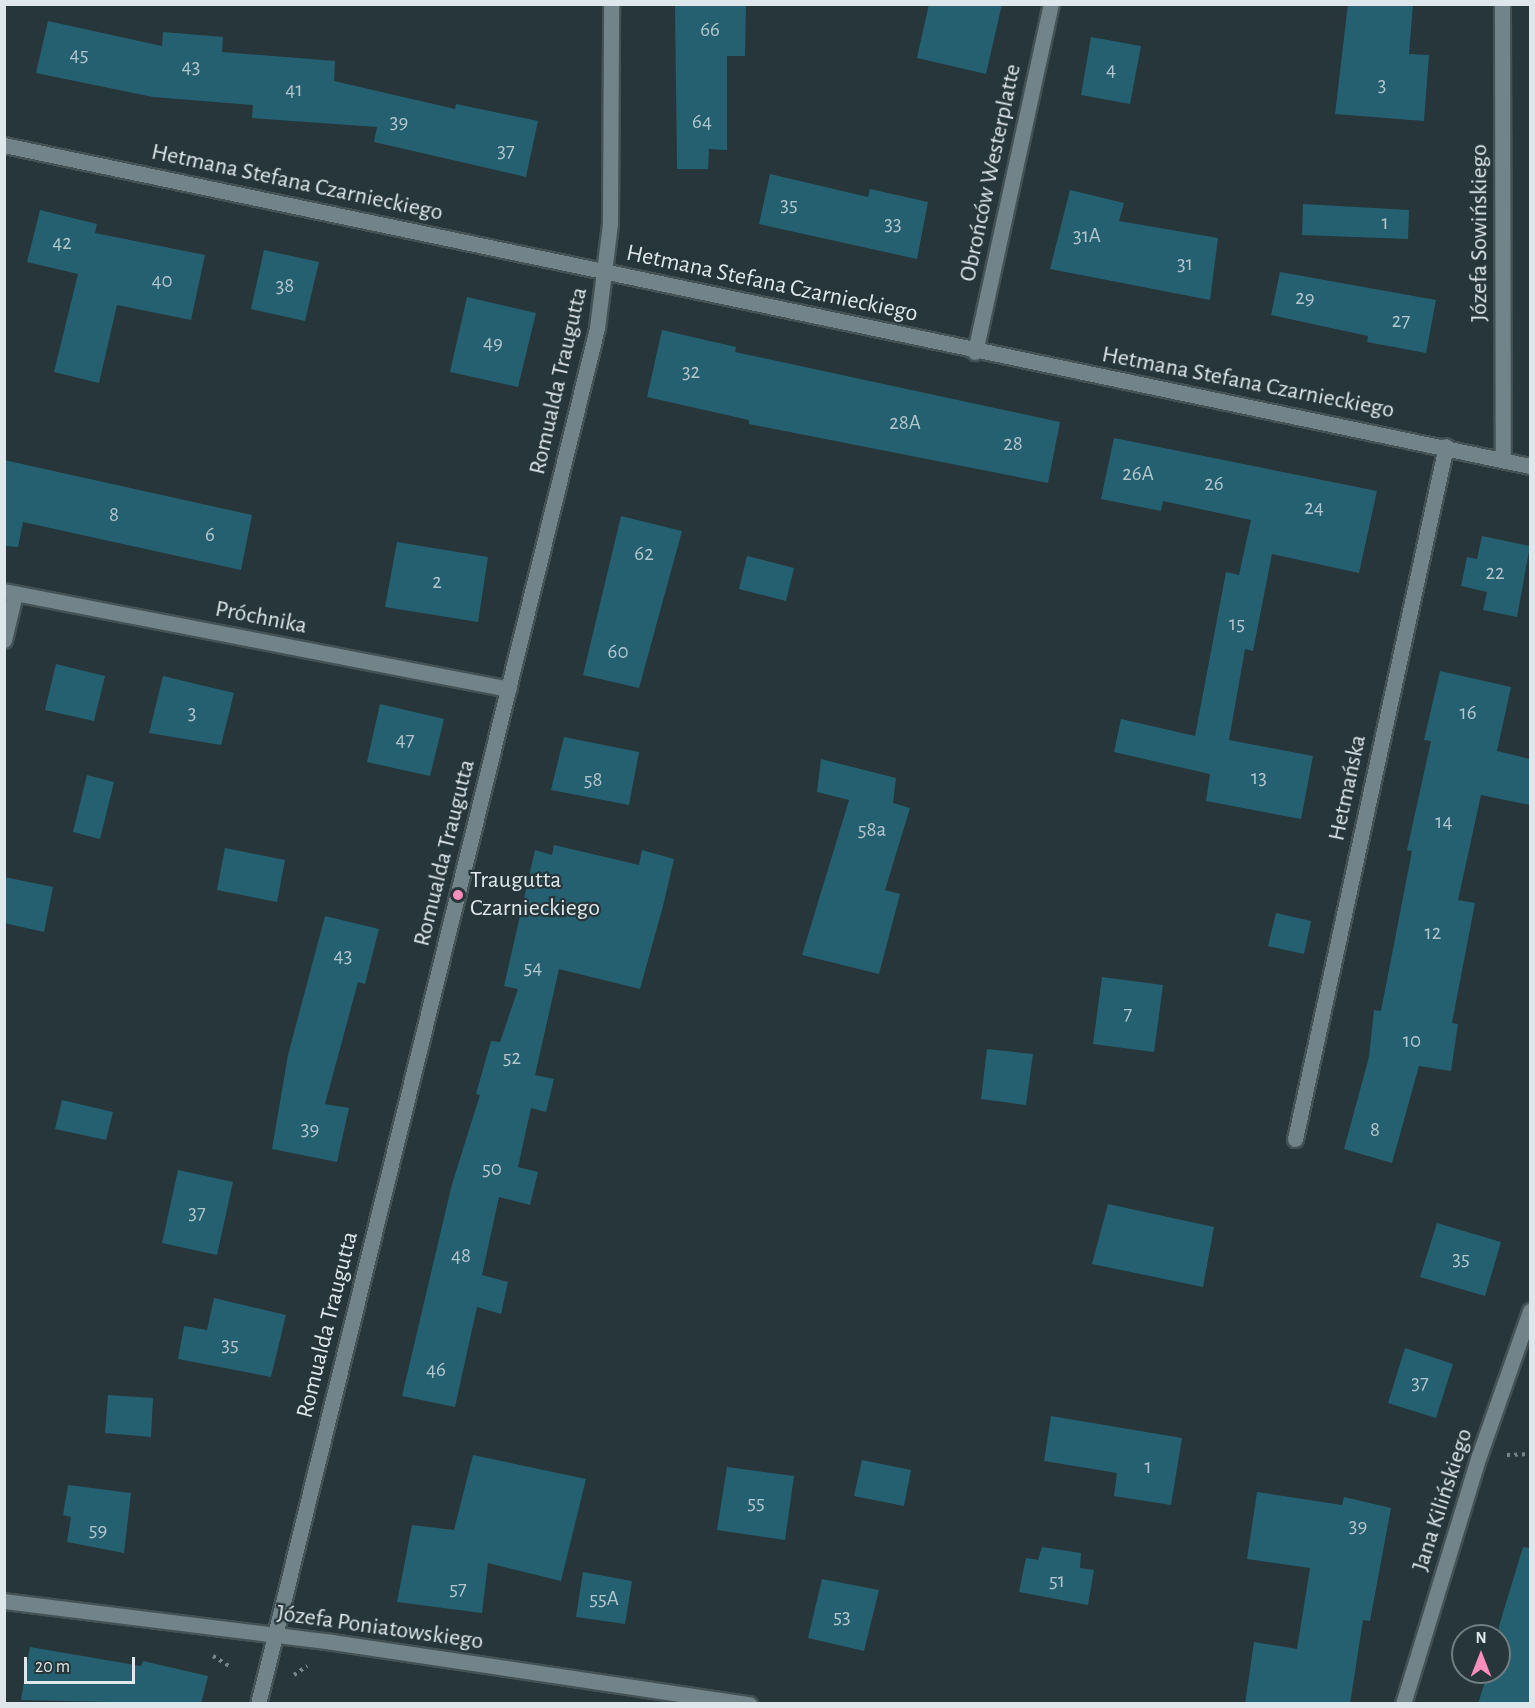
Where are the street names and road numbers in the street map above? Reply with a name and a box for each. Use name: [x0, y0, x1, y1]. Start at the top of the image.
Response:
street label: Obrońców Westerplatte: [954, 62, 1028, 284]
street label: Hetmana Stefana Czarnieckiego: [149, 138, 445, 228]
street label: Józefa Sowińskiego: [1466, 144, 1494, 322]
street label: Hetmana Stefana Czarnieckiego: [624, 239, 920, 329]
street label: Romualda Traugutta: [523, 285, 595, 477]
street label: Hetmana Stefana Czarnieckiego: [1099, 341, 1397, 425]
street label: Próchnika: [213, 595, 309, 641]
street label: Hetmańska: [1323, 732, 1373, 844]
street label: Romualda Traugutta: [408, 757, 482, 949]
street label: Romualda Traugutta: [291, 1229, 365, 1421]
street label: Jana Kilińskiego: [1406, 1425, 1480, 1575]
street label: Józefa Poniatowskiego: [275, 1599, 485, 1657]

